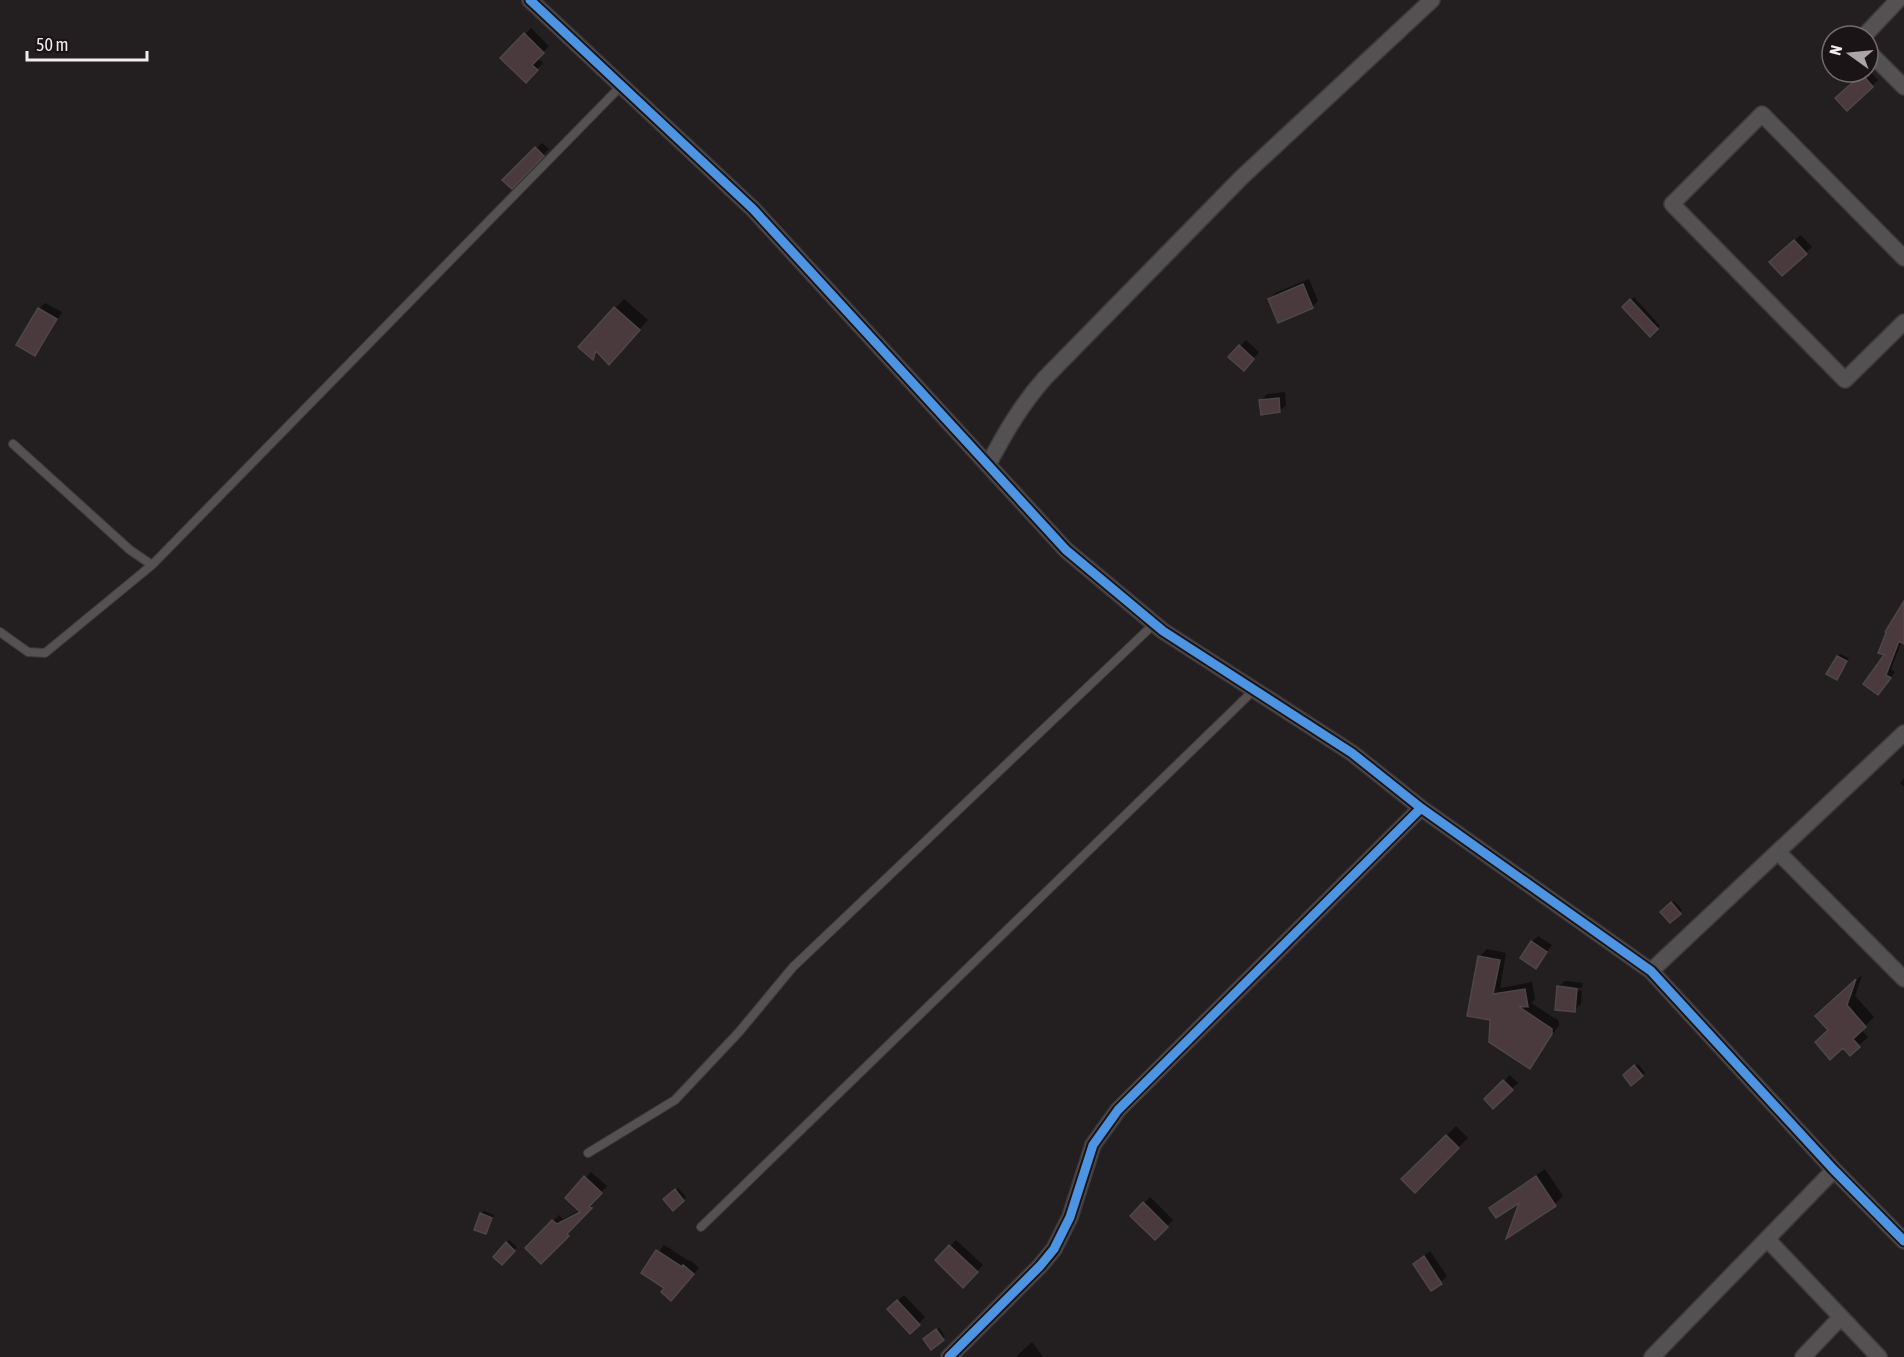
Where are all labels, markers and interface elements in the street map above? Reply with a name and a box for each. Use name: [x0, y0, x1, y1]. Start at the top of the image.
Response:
scale bar: [27, 24, 147, 62]
north arrow: [1820, 24, 1880, 84]
text: 50 m: [36, 34, 68, 55]
text: N: [1826, 43, 1845, 57]

